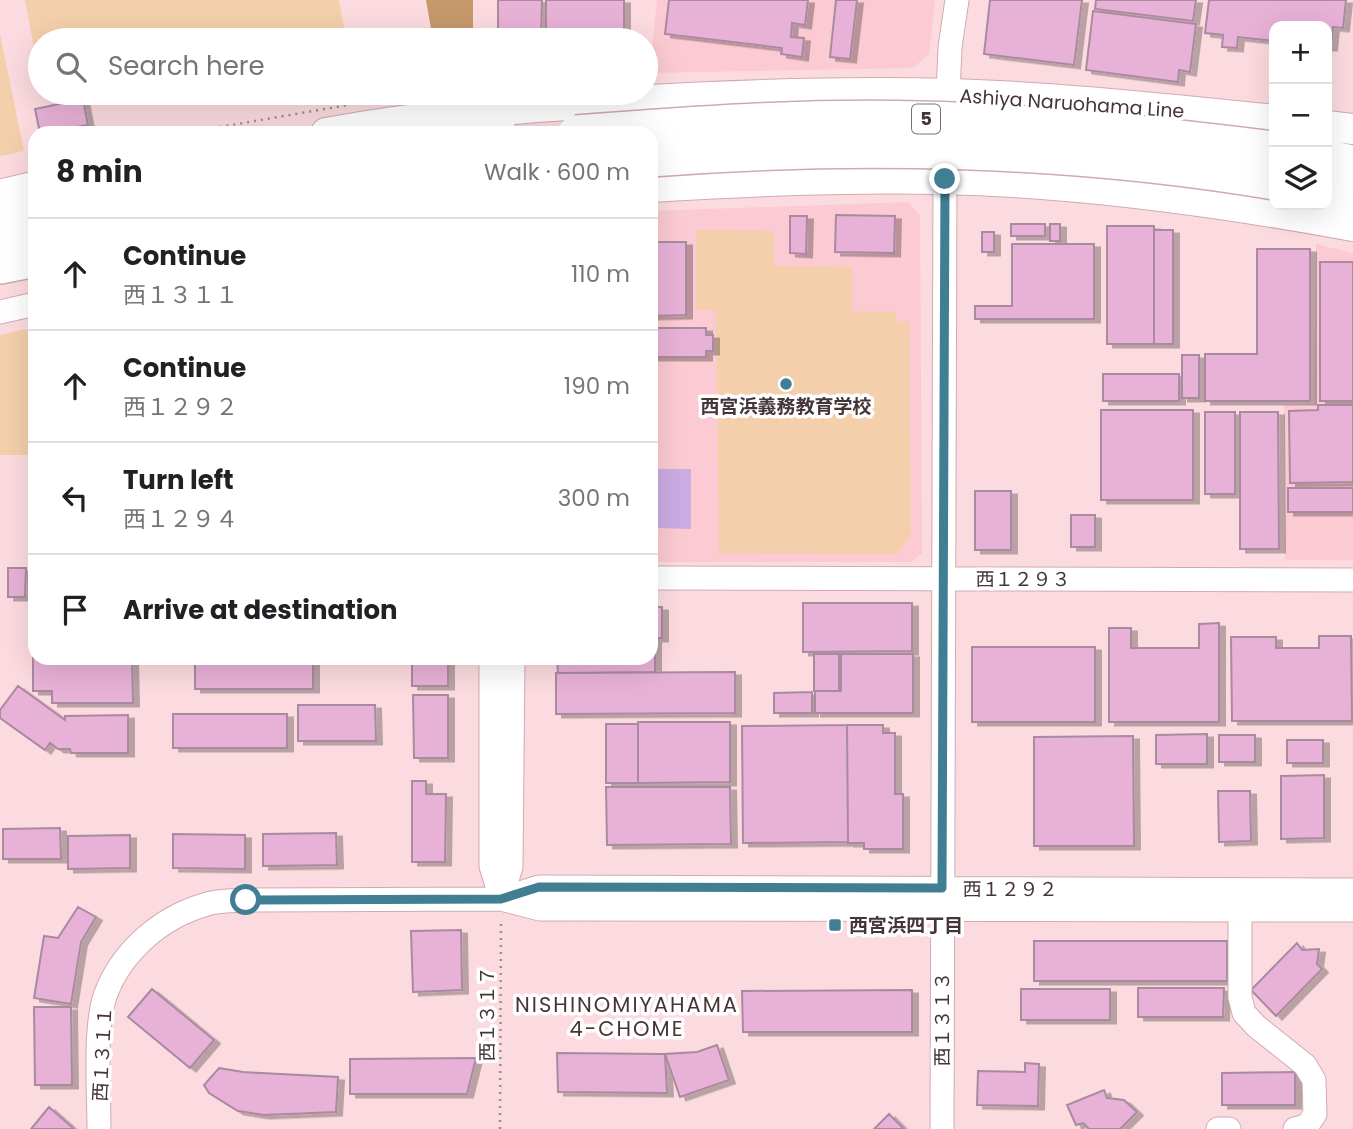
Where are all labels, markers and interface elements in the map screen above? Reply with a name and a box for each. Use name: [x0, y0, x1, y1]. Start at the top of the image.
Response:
map controls: [1269, 21, 1332, 210]
button: +: [1269, 21, 1332, 84]
search box: [28, 28, 658, 105]
icon: search: [52, 48, 90, 86]
text: Search here: [108, 48, 265, 84]
street label: Ashiya Naruohama Line: [959, 82, 1185, 125]
button: −: [1269, 84, 1332, 147]
road number: 5: [912, 104, 940, 134]
button: layers: [1269, 147, 1332, 210]
text: 8 min: [56, 150, 143, 193]
text: Walk · 600 m: [484, 156, 630, 188]
route end: [929, 163, 960, 194]
text: Continue: [123, 238, 246, 274]
icon: ahead: [56, 255, 94, 293]
text: 110 m: [571, 258, 630, 290]
text: 西１３１１: [123, 279, 238, 311]
text: Continue: [123, 350, 246, 386]
icon: ahead: [56, 367, 94, 405]
text: 190 m: [564, 370, 630, 402]
marker: 西宮浜義務教育学校: [778, 376, 794, 392]
text: 西１２９２: [123, 391, 238, 423]
place label: 西宮浜義務教育学校: [700, 393, 872, 420]
text: Turn left: [123, 462, 234, 498]
icon: left: [56, 479, 94, 517]
text: 300 m: [558, 482, 630, 514]
text: 西１２９４: [123, 503, 238, 535]
street label: 西１２９３: [975, 566, 1071, 593]
icon: arrive: [56, 591, 94, 629]
text: Arrive at destination: [123, 592, 398, 628]
street label: 西１２９２: [962, 876, 1058, 903]
route start: [230, 884, 261, 915]
place label: 西宮浜四丁目: [849, 912, 963, 939]
marker: 西宮浜四丁目: [827, 917, 843, 933]
street label: 西１３１７: [474, 966, 501, 1062]
street label: 西１３１３: [929, 971, 956, 1067]
district label: NISHINOMIYAHAMA 4-CHOME: [515, 990, 739, 1043]
street label: 西１３１１: [87, 1006, 118, 1102]

